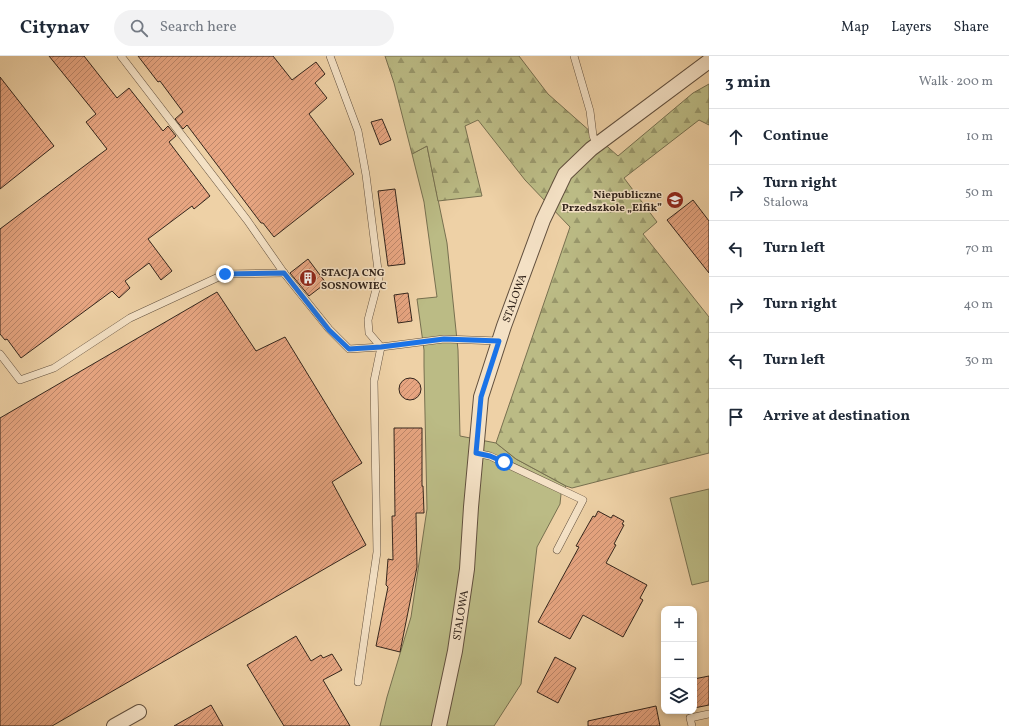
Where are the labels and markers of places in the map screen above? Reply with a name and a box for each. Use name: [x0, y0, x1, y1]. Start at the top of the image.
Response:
place label: Niepubliczne Przedszkole „Elfik”: [562, 188, 662, 216]
school or university icon: Niepubliczne Przedszkole „Elfik”: [665, 190, 685, 210]
place label: STACJA CNG SOSNOWIEC: [321, 266, 387, 294]
building icon: STACJA CNG SOSNOWIEC: [298, 268, 318, 288]

